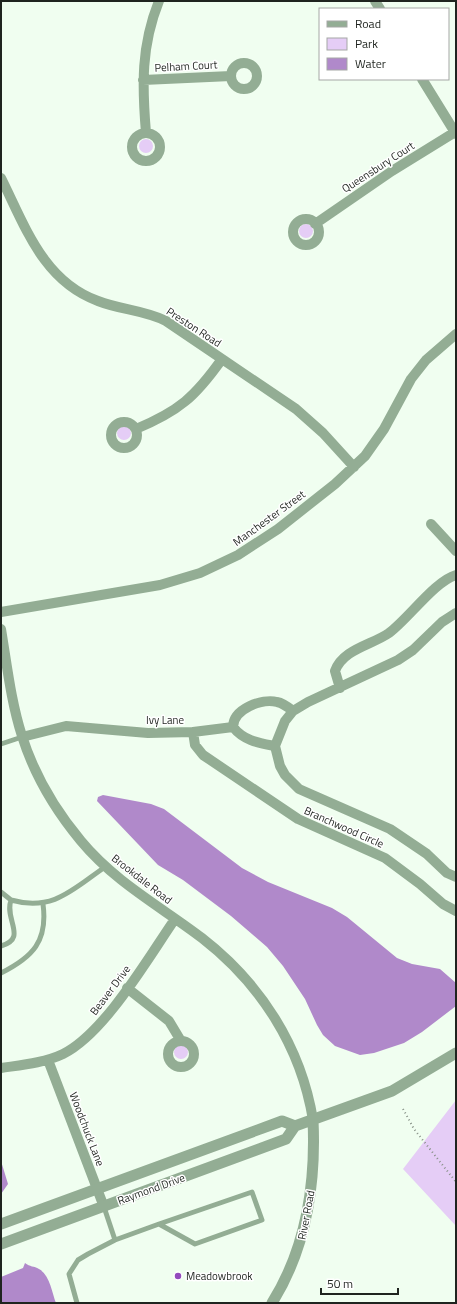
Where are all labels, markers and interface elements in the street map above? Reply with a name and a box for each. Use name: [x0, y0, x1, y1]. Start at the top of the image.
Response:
legend: [319, 8, 449, 80]
text: Road: [355, 14, 381, 33]
text: Park: [355, 34, 378, 53]
text: Water: [355, 54, 386, 73]
street label: Pelham Court: [154, 56, 218, 76]
street label: Queensbury Court: [339, 137, 418, 196]
street label: Preston Road: [163, 303, 225, 351]
street label: Manchester Street: [229, 486, 309, 550]
street label: Ivy Lane: [146, 712, 184, 728]
street label: Branchwood Circle: [302, 802, 387, 852]
street label: Brookdale Road: [108, 850, 176, 908]
street label: Beaver Drive: [86, 961, 134, 1018]
street label: Woodchuck Lane: [66, 1090, 109, 1169]
street label: Raymond Drive: [115, 1169, 187, 1209]
street label: River Road: [293, 1189, 319, 1241]
place label: Meadowbrook: [186, 1268, 253, 1284]
scale bar: [321, 1270, 398, 1296]
marker: Meadowbrook: [173, 1271, 183, 1281]
text: 50 m: [327, 1274, 353, 1293]

